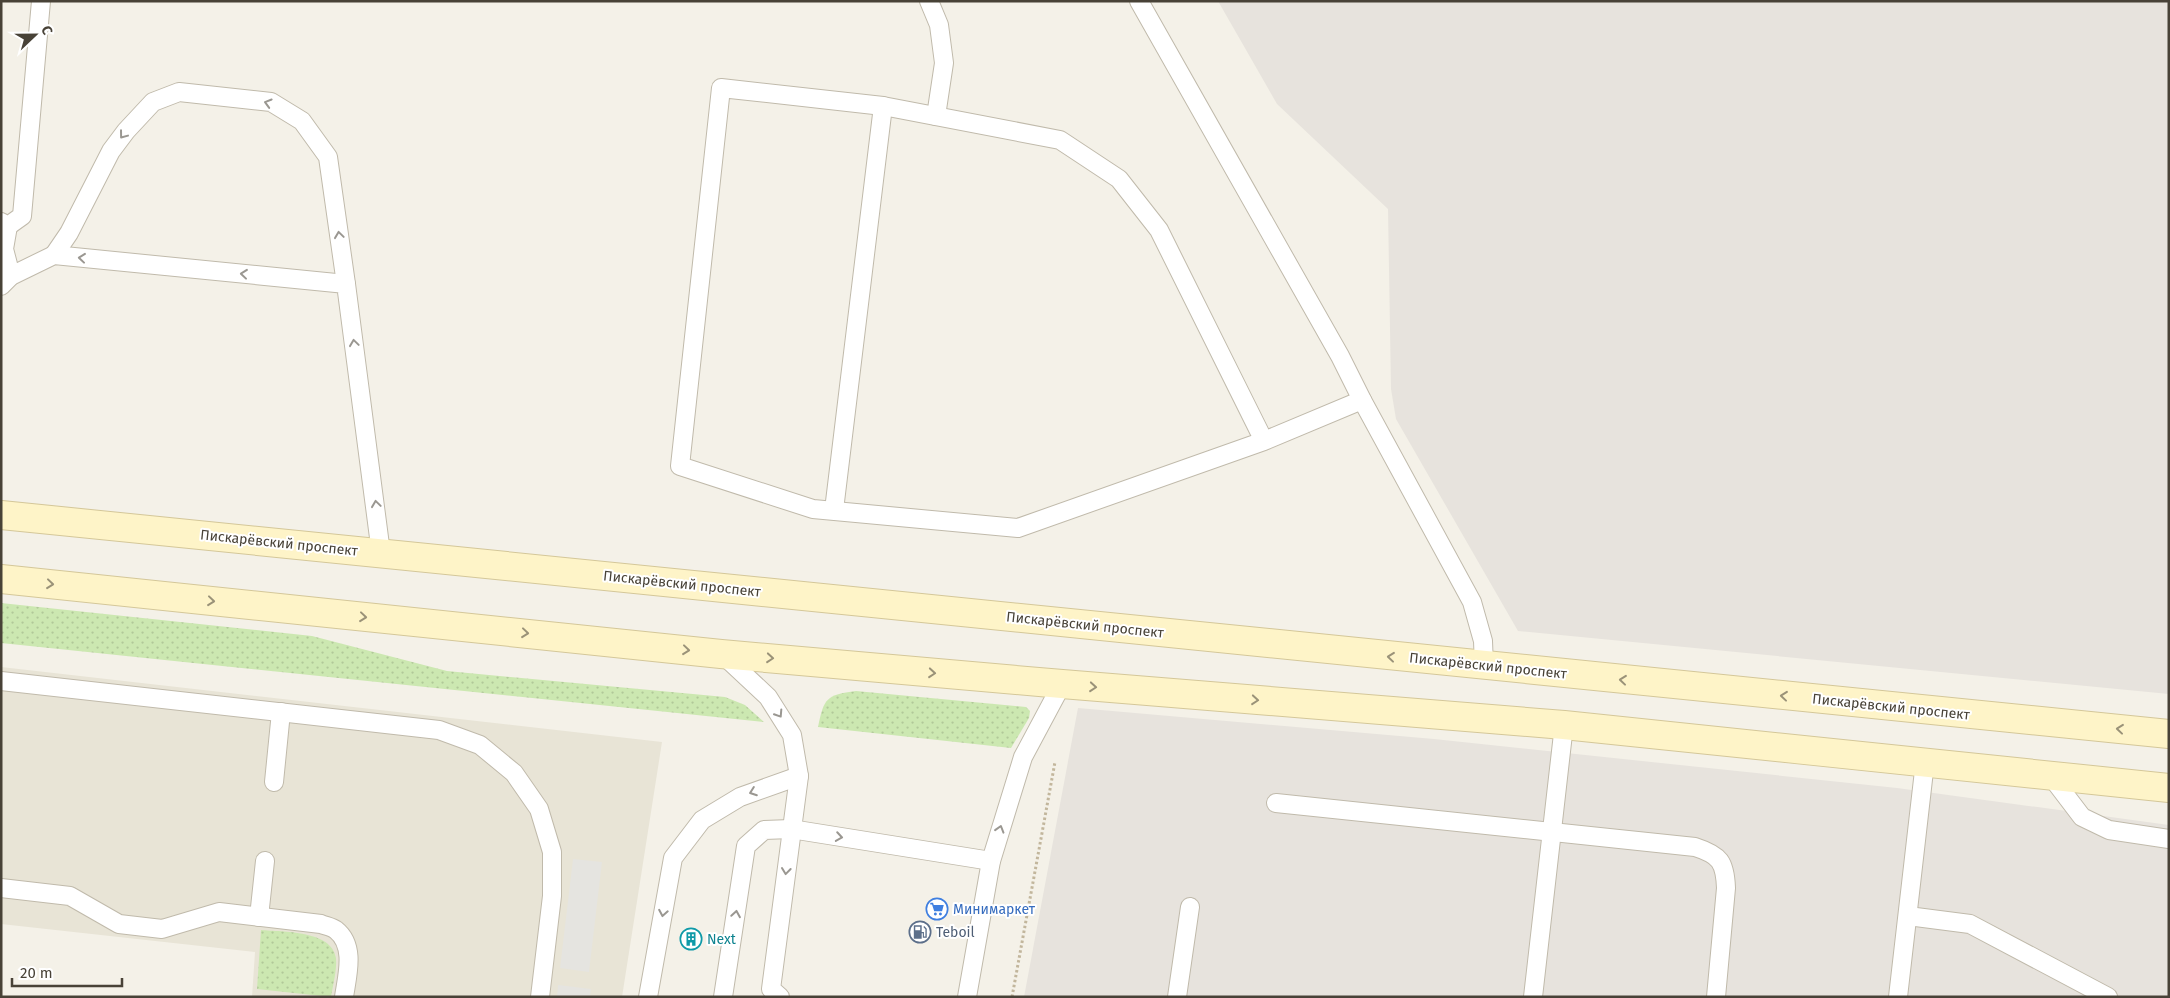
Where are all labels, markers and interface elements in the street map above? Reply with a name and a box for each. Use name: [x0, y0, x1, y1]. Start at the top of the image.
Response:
north arrow: [10, 10, 60, 60]
text: С: [37, 23, 56, 37]
one-way arrow: [264, 98, 273, 109]
one-way arrow: [120, 129, 129, 139]
one-way arrow: [334, 231, 345, 239]
one-way arrow: [78, 253, 86, 264]
one-way arrow: [240, 269, 248, 280]
one-way arrow: [349, 339, 360, 347]
one-way arrow: [371, 500, 381, 509]
street label: Пискарёвский проспект: [199, 526, 359, 560]
street label: Пискарёвский проспект: [602, 567, 762, 601]
one-way arrow: [46, 578, 54, 589]
one-way arrow: [208, 595, 216, 606]
street label: Пискарёвский проспект: [1005, 608, 1165, 642]
one-way arrow: [359, 611, 367, 622]
one-way arrow: [521, 627, 529, 638]
one-way arrow: [683, 644, 691, 655]
street label: Пискарёвский проспект: [1408, 649, 1568, 683]
one-way arrow: [766, 652, 774, 663]
one-way arrow: [1387, 652, 1395, 663]
one-way arrow: [928, 667, 936, 678]
one-way arrow: [1618, 675, 1626, 686]
one-way arrow: [1090, 681, 1098, 692]
street label: Пискарёвский проспект: [1811, 690, 1971, 724]
one-way arrow: [1780, 691, 1788, 702]
one-way arrow: [1252, 694, 1260, 705]
one-way arrow: [772, 708, 782, 717]
one-way arrow: [2116, 724, 2124, 735]
one-way arrow: [749, 786, 758, 796]
one-way arrow: [995, 825, 1005, 834]
one-way arrow: [834, 831, 843, 841]
one-way arrow: [781, 866, 791, 875]
supermarket icon: Минимаркет: [925, 897, 949, 921]
place label: Минимаркет: [953, 901, 1036, 918]
one-way arrow: [658, 909, 668, 918]
one-way arrow: [730, 910, 740, 918]
fuel station icon: Teboil: [908, 920, 932, 944]
place label: Teboil: [936, 924, 975, 941]
building icon: Next: [679, 927, 703, 951]
place label: Next: [707, 931, 737, 948]
scale bar: [12, 956, 122, 988]
text: 20 m: [20, 964, 53, 982]

